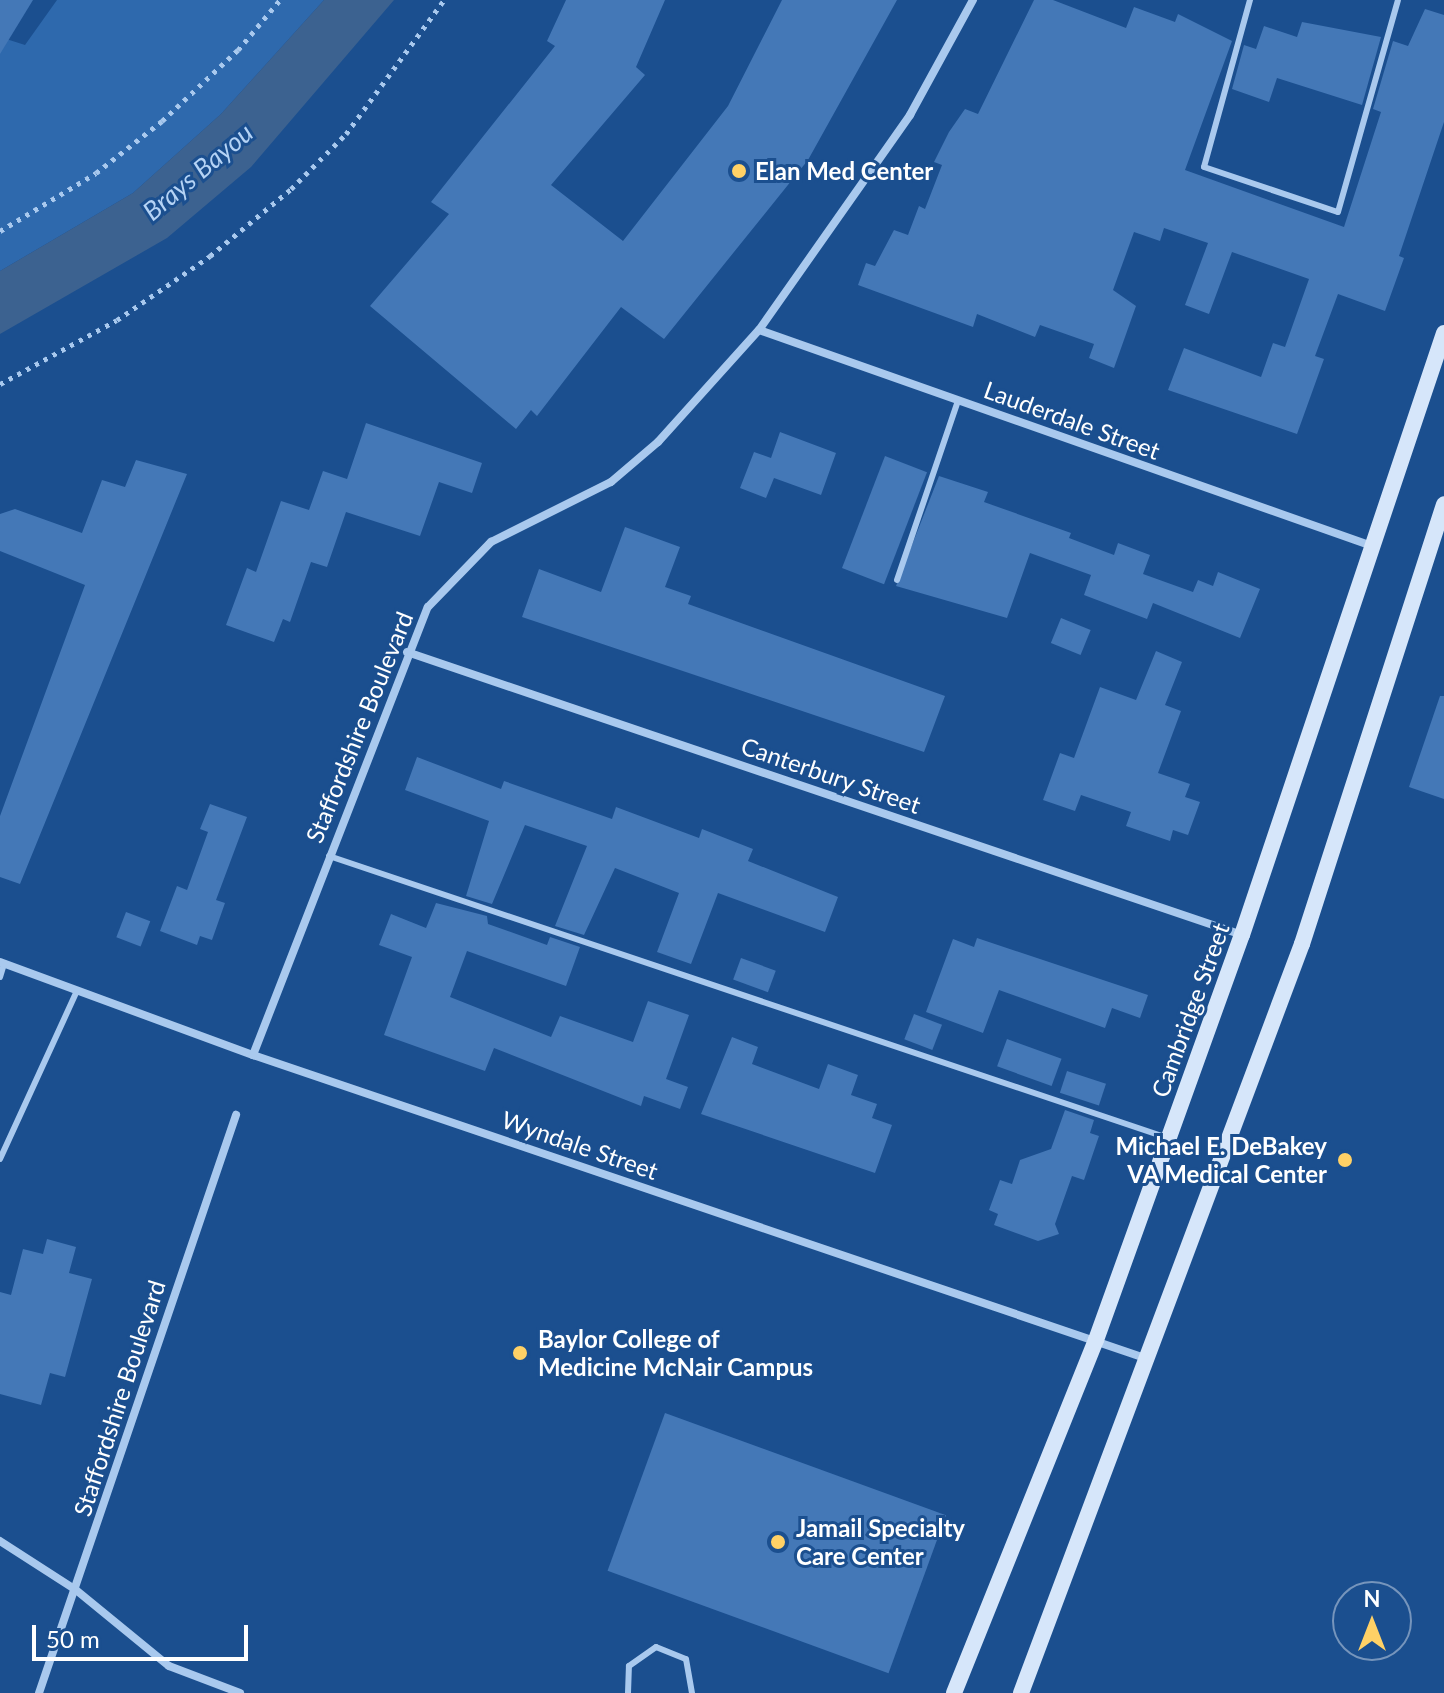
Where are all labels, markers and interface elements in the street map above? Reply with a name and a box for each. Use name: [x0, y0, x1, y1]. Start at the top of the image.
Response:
water label: Brays Bayou: [137, 117, 259, 227]
place label: Elan Med Center: [755, 157, 933, 185]
marker: Elan Med Center: [730, 162, 748, 180]
street label: Lauderdale Street: [980, 375, 1164, 465]
street label: Staffordshire Boulevard: [299, 607, 419, 847]
street label: Canterbury Street: [737, 731, 925, 819]
street label: Cambridge Street: [1145, 919, 1235, 1101]
street label: Wyndale Street: [498, 1105, 662, 1185]
place label: Michael E. DeBakey VA Medical Center: [1115, 1132, 1327, 1188]
marker: Michael E. DeBakey VA Medical Center: [1334, 1149, 1356, 1171]
street label: Staffordshire Boulevard: [67, 1276, 171, 1520]
place label: Baylor College of Medicine McNair Campus: [538, 1325, 814, 1381]
marker: Baylor College of Medicine McNair Campus: [509, 1342, 531, 1364]
place label: Jamail Specialty Care Center: [796, 1514, 965, 1570]
marker: Jamail Specialty Care Center: [767, 1531, 789, 1553]
north arrow: [1332, 1581, 1412, 1661]
text: N: [1364, 1585, 1380, 1612]
scale bar: [36, 1609, 252, 1659]
text: 50 m: [46, 1624, 100, 1653]

